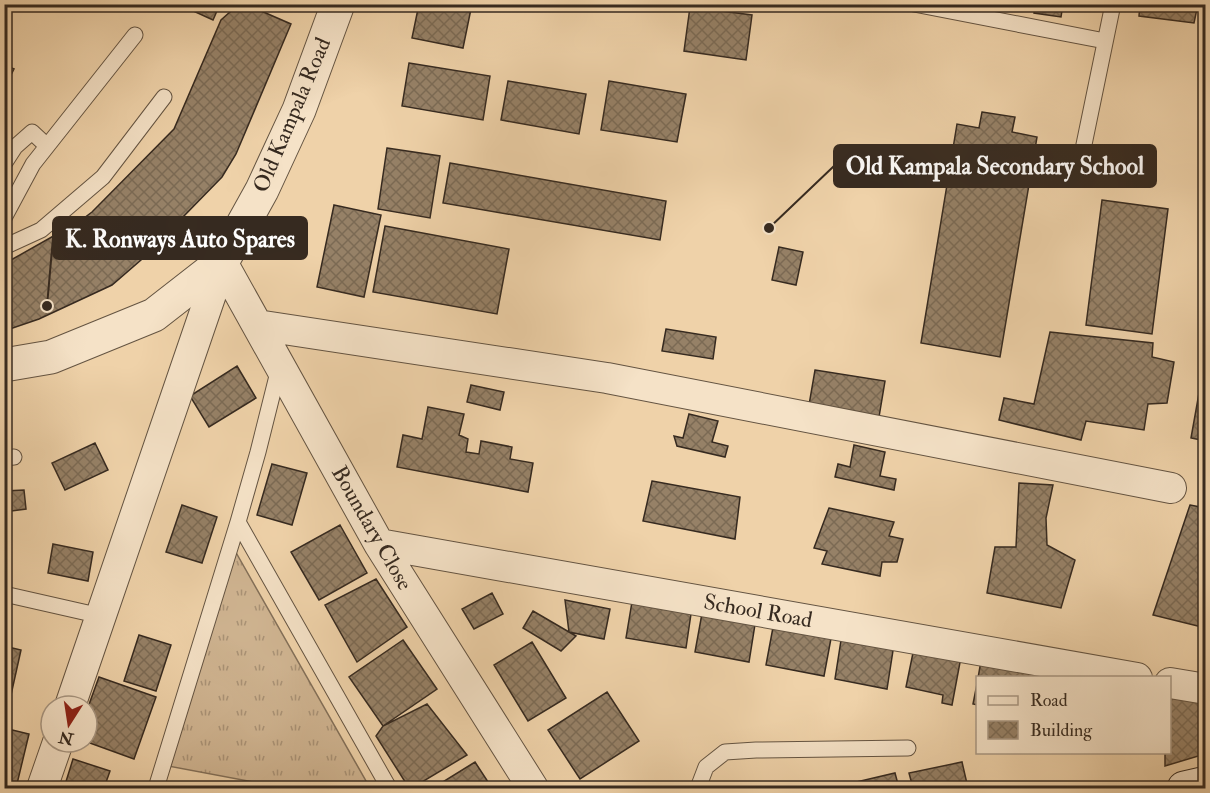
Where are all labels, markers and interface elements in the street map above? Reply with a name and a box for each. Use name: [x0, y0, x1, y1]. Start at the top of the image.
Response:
street label: Old Kampala Road: [247, 33, 338, 197]
callout: Old Kampala Secondary School: [834, 145, 1156, 187]
text: Old Kampala Secondary School: [846, 151, 1145, 182]
callout: K. Ronways Auto Spares: [53, 217, 307, 259]
text: K. Ronways Auto Spares: [65, 224, 295, 255]
street label: Boundary Close: [325, 461, 419, 595]
street label: School Road: [701, 588, 815, 634]
legend: [976, 676, 1171, 754]
text: Road: [1030, 689, 1068, 712]
north arrow: [39, 694, 99, 754]
text: Building: [1030, 719, 1093, 742]
text: N: [56, 726, 76, 749]

